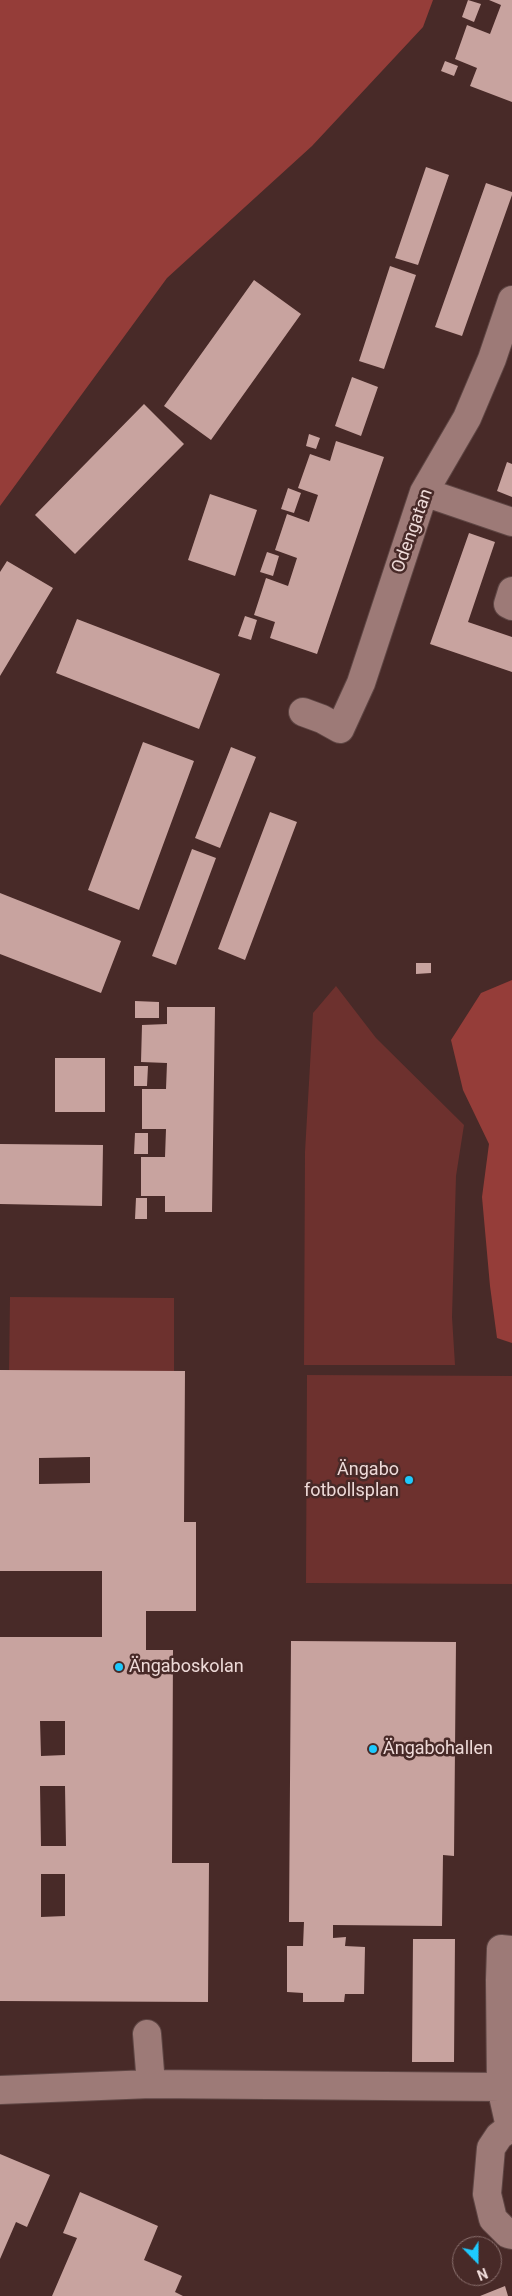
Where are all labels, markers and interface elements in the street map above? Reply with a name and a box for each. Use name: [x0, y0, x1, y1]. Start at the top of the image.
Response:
street label: Odengatan: [388, 486, 438, 576]
place label: Ängabo fotbollsplan: [304, 1459, 399, 1502]
marker: Ängabo fotbollsplan: [403, 1474, 415, 1486]
place label: Ängaboskolan: [129, 1656, 244, 1678]
marker: Ängaboskolan: [113, 1661, 125, 1673]
place label: Ängabohallen: [383, 1738, 493, 1760]
marker: Ängabohallen: [367, 1743, 379, 1755]
north arrow: [452, 2236, 502, 2286]
text: N: [475, 2265, 490, 2283]

